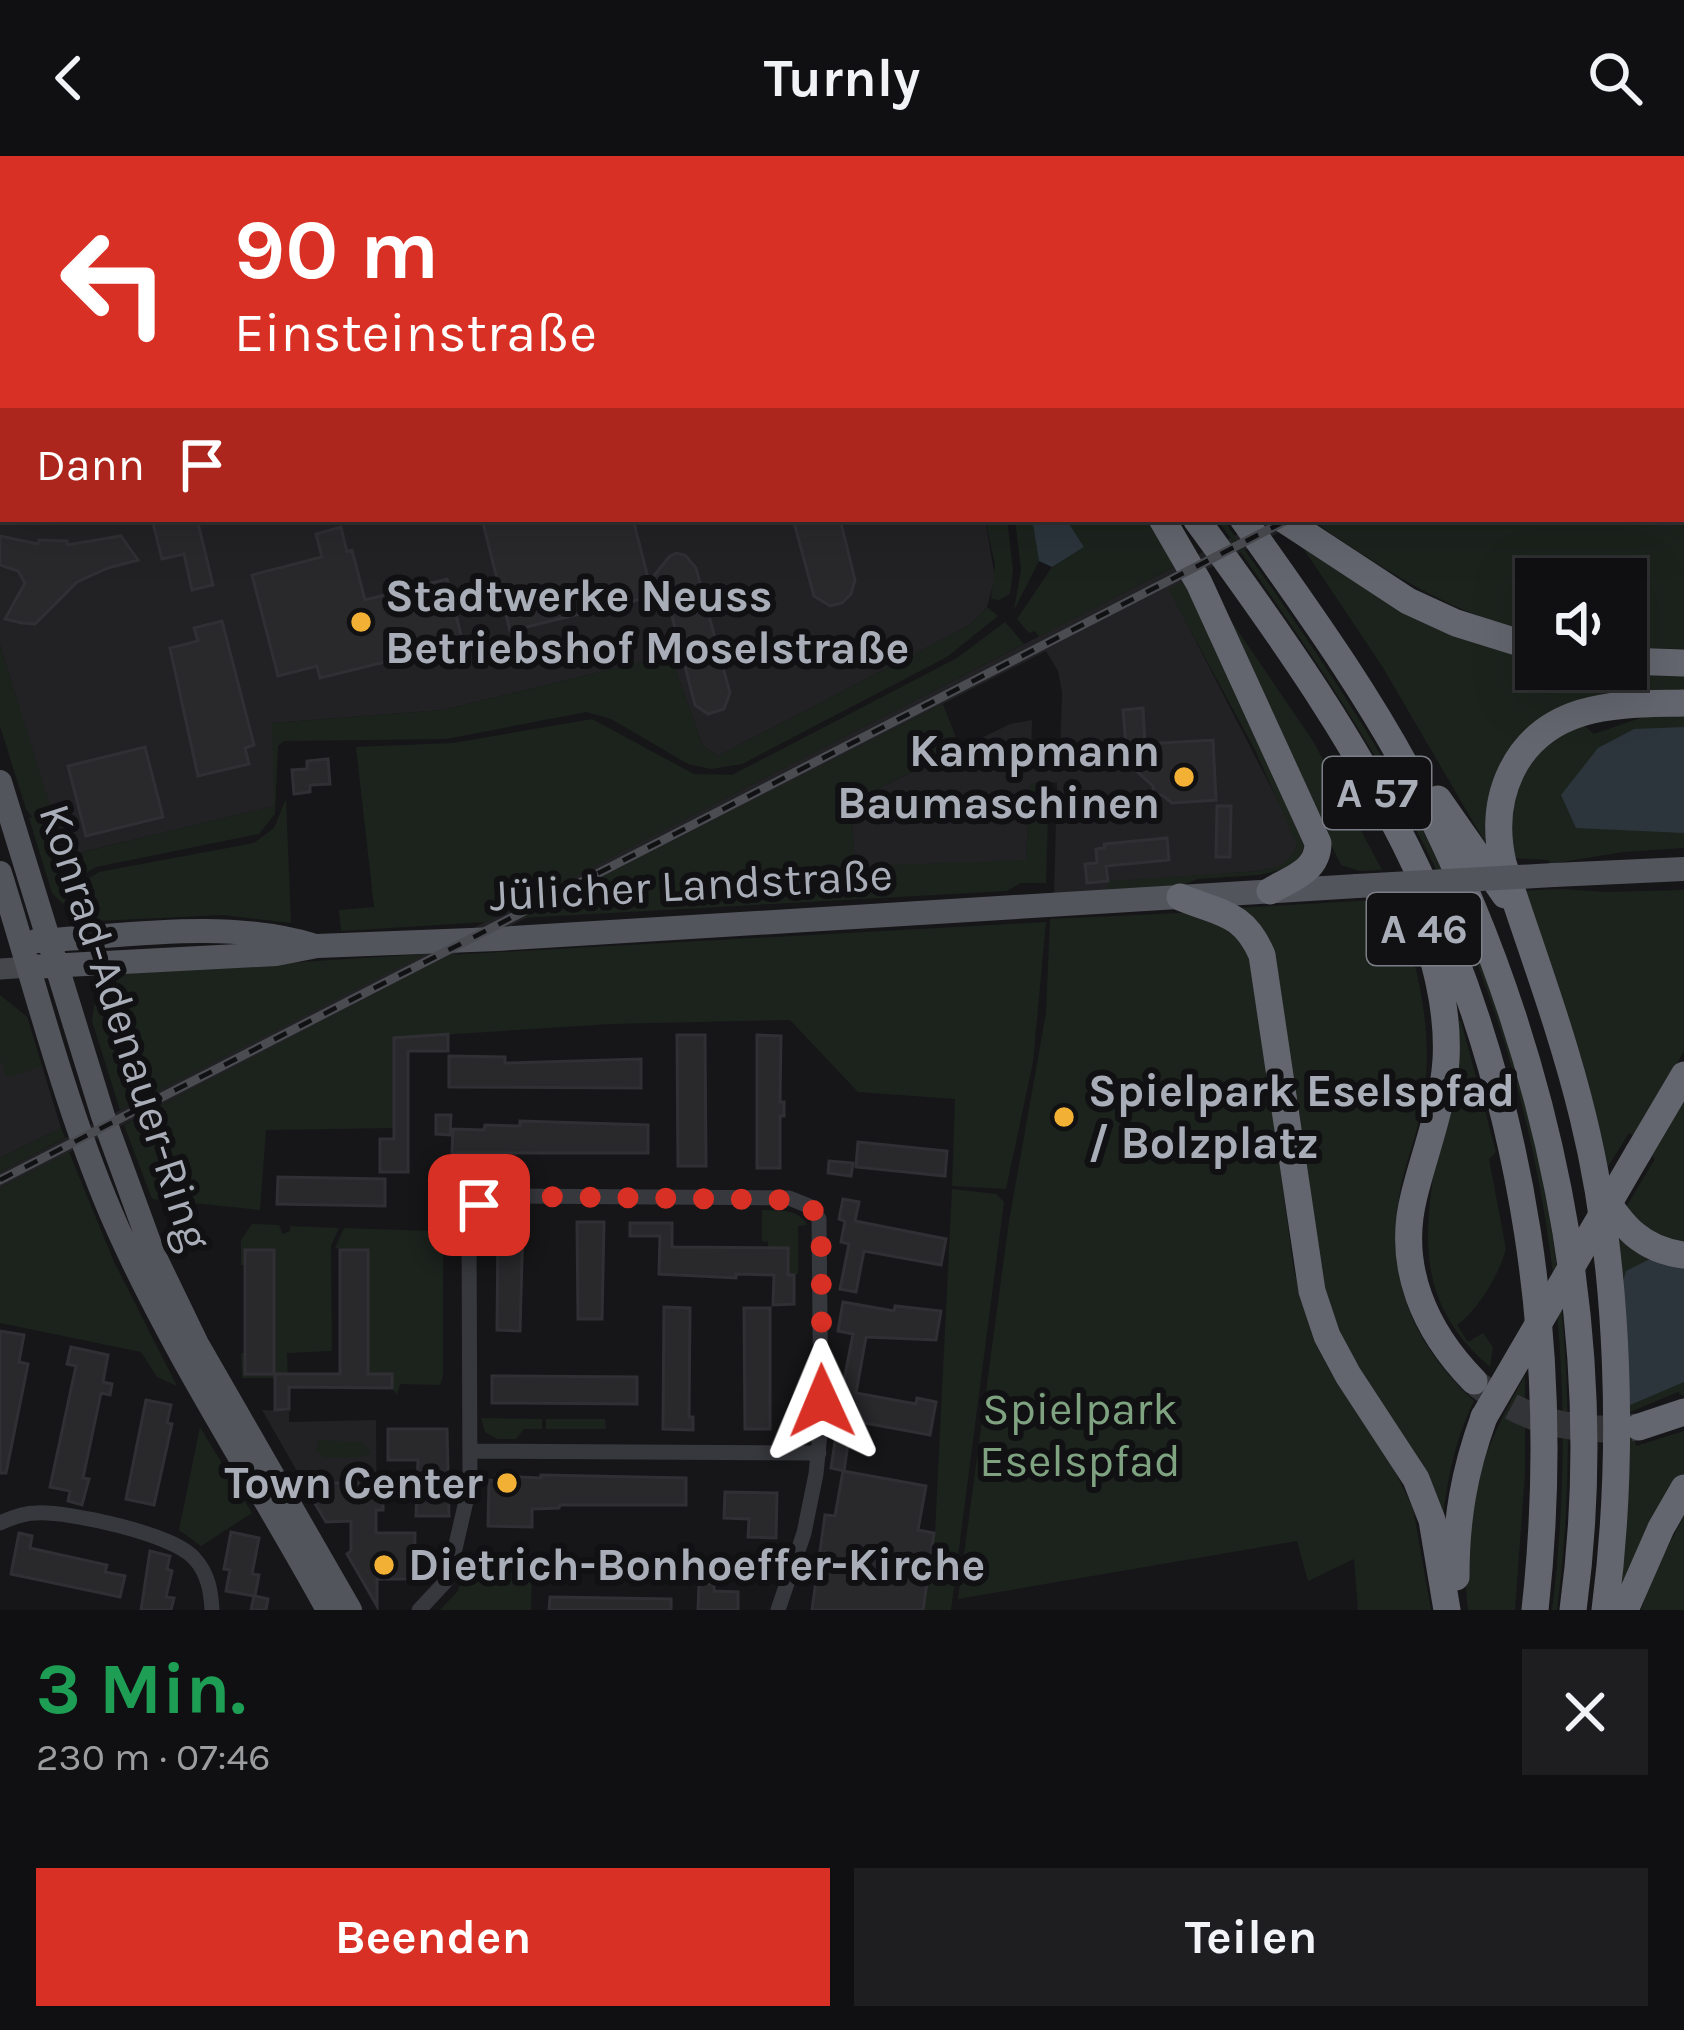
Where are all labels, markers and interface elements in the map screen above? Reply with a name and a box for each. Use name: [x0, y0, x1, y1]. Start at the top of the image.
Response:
icon: back: [36, 45, 102, 111]
icon: search: [1582, 45, 1648, 111]
text: Turnly: [764, 46, 920, 110]
text: 90 m: [234, 201, 439, 299]
icon: left: [36, 204, 192, 360]
text: Einsteinstraße: [234, 301, 597, 365]
icon: arrive: [169, 432, 235, 498]
text: Dann: [36, 439, 145, 491]
map controls: [1515, 558, 1647, 690]
button: sound: [1515, 558, 1647, 690]
place label: Stadtwerke Neuss Betriebshof Moselstraße: [385, 570, 909, 674]
marker: Stadtwerke Neuss Betriebshof Moselstraße: [348, 609, 374, 635]
place label: Kampmann Baumaschinen: [837, 725, 1160, 829]
road number: A 57: [1323, 757, 1431, 829]
marker: Kampmann Baumaschinen: [1171, 764, 1197, 790]
street label: Konrad-Adenauer-Ring: [27, 797, 222, 1257]
street label: Jülicher Landstraße: [488, 848, 894, 922]
road number: A 46: [1367, 893, 1481, 965]
place label: Spielpark Eselspfad / Bolzplatz: [1088, 1065, 1515, 1169]
marker: Spielpark Eselspfad / Bolzplatz: [1051, 1104, 1077, 1130]
pin: [428, 1154, 530, 1256]
icon: arrive: [446, 1172, 512, 1238]
position arrow: [759, 1338, 885, 1464]
park label: Spielpark Eselspfad: [979, 1383, 1181, 1487]
place label: Town Center: [225, 1457, 483, 1509]
marker: Town Center: [494, 1470, 520, 1496]
place label: Dietrich-Bonhoeffer-Kirche: [408, 1539, 985, 1591]
marker: Dietrich-Bonhoeffer-Kirche: [371, 1552, 397, 1578]
text: 3 Min.: [36, 1647, 246, 1731]
button: close: [1522, 1649, 1648, 1775]
text: 230 m · 07:46: [36, 1734, 271, 1780]
button: Beenden: [36, 1868, 830, 2006]
button: Teilen: [854, 1868, 1648, 2006]

